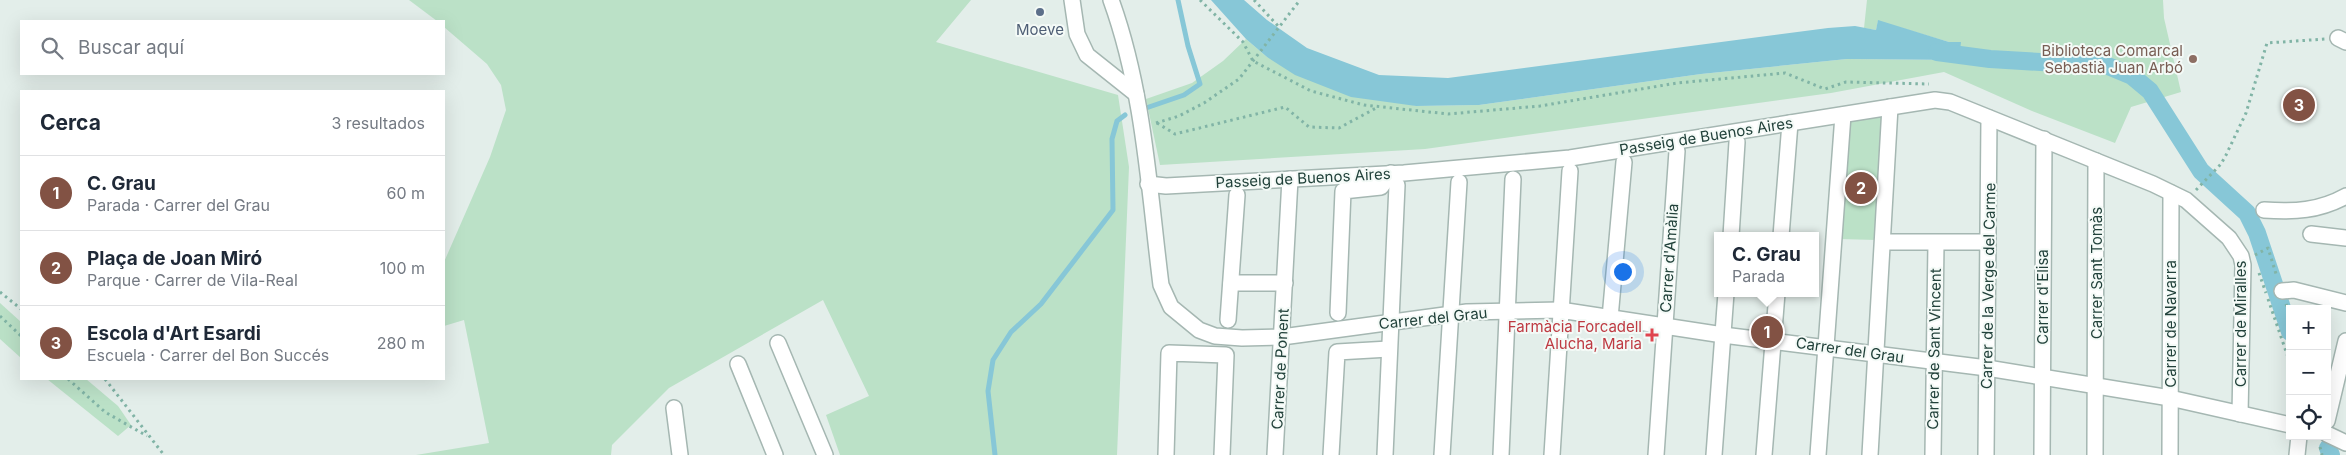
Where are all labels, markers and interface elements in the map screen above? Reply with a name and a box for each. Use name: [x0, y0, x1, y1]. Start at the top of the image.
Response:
marker: Moeve: [1034, 6, 1046, 18]
search box: [20, 20, 445, 75]
place label: Moeve: [1016, 20, 1064, 39]
icon: search: [38, 34, 66, 62]
text: Buscar aquí: [78, 36, 184, 59]
place label: Biblioteca Comarcal Sebastià Juan Arbó: [2042, 41, 2183, 77]
marker: Biblioteca Comarcal Sebastià Juan Arbó: [2187, 53, 2199, 65]
pin: 3: [2283, 86, 2315, 124]
text: Cerca: [40, 110, 101, 135]
text: 3 resultados: [331, 113, 425, 133]
street label: Passeig de Buenos Aires: [1618, 113, 1794, 159]
street label: Passeig de Buenos Aires: [1215, 164, 1391, 192]
pin: 2: [1845, 169, 1877, 207]
text: C. Grau: [87, 172, 156, 195]
text: 1: [53, 183, 59, 203]
text: 60 m: [386, 183, 425, 203]
street label: Carrer de la Verge del Carme: [1977, 183, 1999, 389]
text: Parada · Carrer del Grau: [87, 195, 270, 215]
street label: Carrer d'Amàlia: [1656, 203, 1682, 313]
street label: Carrer Sant Tomàs: [2087, 207, 2106, 339]
popup: [1714, 232, 1819, 297]
text: C. Grau: [1732, 243, 1801, 266]
text: Plaça de Joan Miró: [87, 247, 262, 270]
street label: Carrer d'Elisa: [2033, 249, 2052, 345]
text: 2: [51, 258, 61, 278]
text: 100 m: [380, 258, 425, 278]
your location: [1610, 259, 1636, 285]
street label: Carrer de Navarra: [2161, 260, 2180, 388]
street label: Carrer de Miralles: [2231, 261, 2250, 387]
text: Parada: [1732, 266, 1785, 286]
street label: Carrer de Sant Vincent: [1923, 268, 1945, 430]
text: Parque · Carrer de Vila-Real: [87, 270, 298, 290]
street label: Carrer del Grau: [1378, 303, 1488, 333]
map controls: [2286, 305, 2331, 440]
button: +: [2286, 305, 2331, 350]
street label: Carrer de Ponent: [1267, 308, 1293, 430]
pin: 1: [1751, 313, 1783, 351]
place label: Farmàcia Forcadell Alucha, Maria: [1508, 317, 1642, 353]
text: Escola d'Art Esardi: [87, 322, 261, 345]
marker: Farmàcia Forcadell Alucha, Maria: [1646, 329, 1658, 341]
text: 3: [51, 333, 61, 353]
text: 280 m: [377, 333, 425, 353]
street label: Carrer del Grau: [1795, 333, 1905, 367]
text: Escuela · Carrer del Bon Succés: [87, 345, 329, 365]
button: −: [2286, 350, 2331, 395]
button: locate: [2286, 395, 2331, 440]

